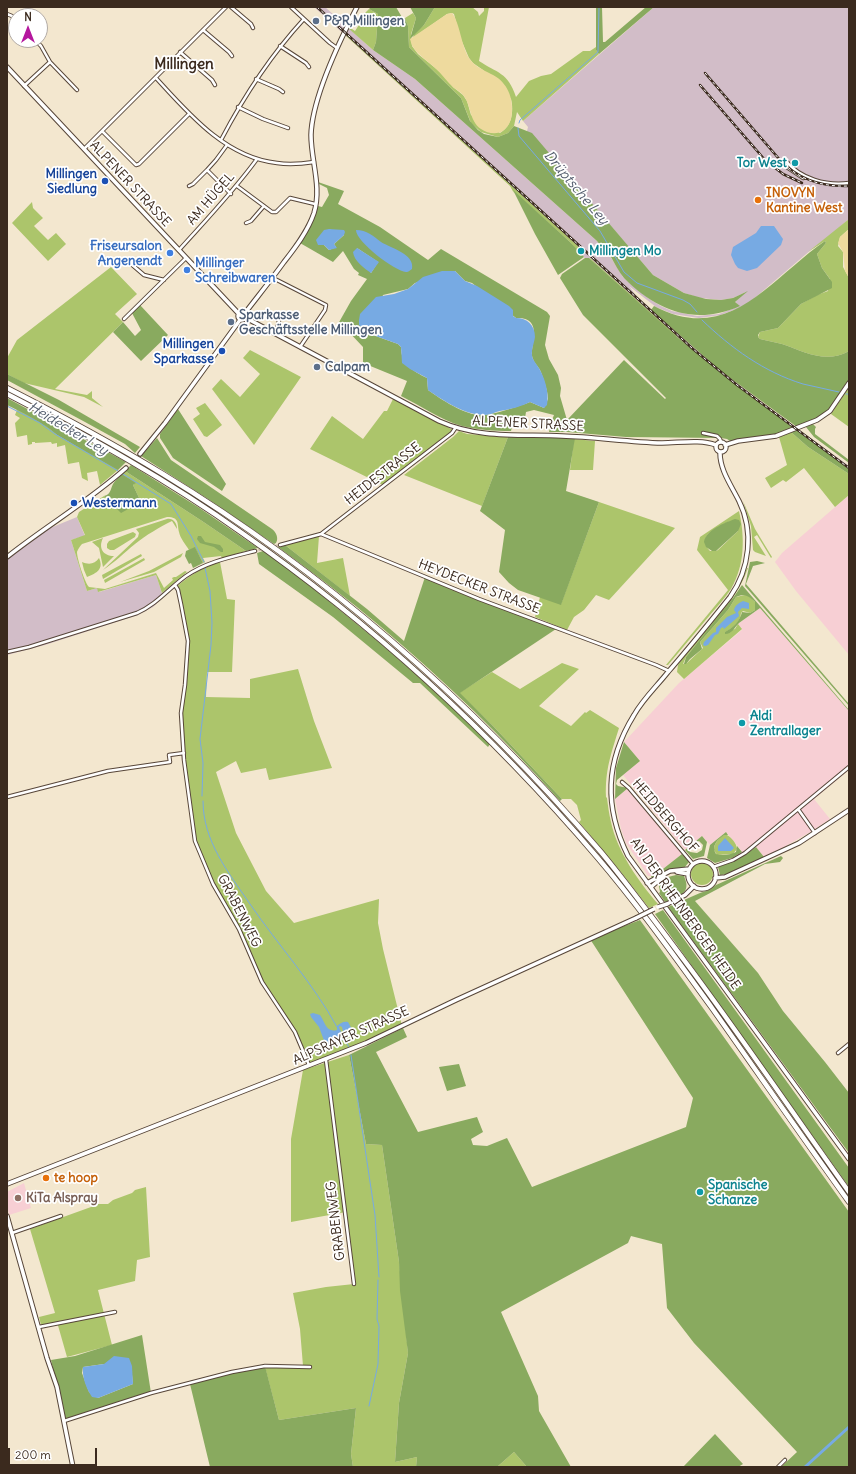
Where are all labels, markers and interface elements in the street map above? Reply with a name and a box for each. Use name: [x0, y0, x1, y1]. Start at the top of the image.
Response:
north arrow: [8, 8, 48, 48]
text: N: [24, 10, 32, 24]
place label: P&R,Millingen: [324, 13, 404, 29]
marker: P&R,Millingen: [311, 16, 321, 26]
district label: Millingen: [154, 56, 214, 74]
street label: ALPENER STRASSE: [86, 138, 174, 230]
water label: Drüptsche Ley: [540, 148, 612, 228]
place label: Tor West: [737, 155, 787, 171]
marker: Tor West: [790, 158, 800, 168]
place label: Millingen Siedlung: [46, 166, 97, 197]
street label: AM HÜGEL: [184, 170, 238, 228]
marker: Millingen Siedlung: [100, 176, 110, 186]
place label: INOVYN Kantine West: [766, 185, 842, 216]
marker: INOVYN Kantine West: [753, 195, 763, 205]
place label: Friseursalon Angenendt: [90, 238, 162, 269]
place label: Millingen Mo: [589, 243, 661, 259]
marker: Millingen Mo: [576, 246, 586, 256]
marker: Friseursalon Angenendt: [165, 248, 175, 258]
place label: Millinger Schreibwaren: [195, 255, 275, 286]
marker: Millinger Schreibwaren: [182, 265, 192, 275]
place label: Sparkasse Geschäftsstelle Millingen: [239, 307, 382, 338]
marker: Sparkasse Geschäftsstelle Millingen: [226, 317, 236, 327]
place label: Millingen Sparkasse: [154, 336, 214, 367]
marker: Millingen Sparkasse: [217, 346, 227, 356]
place label: Calpam: [325, 359, 370, 375]
marker: Calpam: [312, 362, 322, 372]
water label: Heidecker Ley: [25, 399, 111, 459]
street label: ALPENER STRASSE: [472, 413, 584, 435]
street label: HEIDESTRASSE: [342, 439, 424, 509]
place label: Westermann: [82, 495, 157, 511]
marker: Westermann: [69, 498, 79, 508]
street label: HEYDECKER STRASSE: [416, 557, 542, 617]
place label: Aldi Zentrallager: [750, 708, 821, 739]
marker: Aldi Zentrallager: [737, 718, 747, 728]
street label: HEIDBERGHOF: [629, 776, 701, 856]
street label: AN DER RHEINBERGER HEIDE: [627, 835, 743, 993]
street label: GRABENWEG: [214, 872, 264, 950]
street label: ALPSRAYER STRASSE: [291, 1003, 411, 1069]
place label: te hoop: [54, 1170, 98, 1186]
marker: te hoop: [41, 1173, 51, 1183]
place label: Spanische Schanze: [708, 1177, 768, 1208]
street label: GRABENWEG: [323, 1180, 349, 1262]
marker: Spanische Schanze: [695, 1187, 705, 1197]
place label: KiTa Alspray: [26, 1190, 98, 1206]
marker: KiTa Alspray: [13, 1193, 23, 1203]
scale bar: [10, 1440, 99, 1466]
text: 200 m: [15, 1447, 51, 1462]

